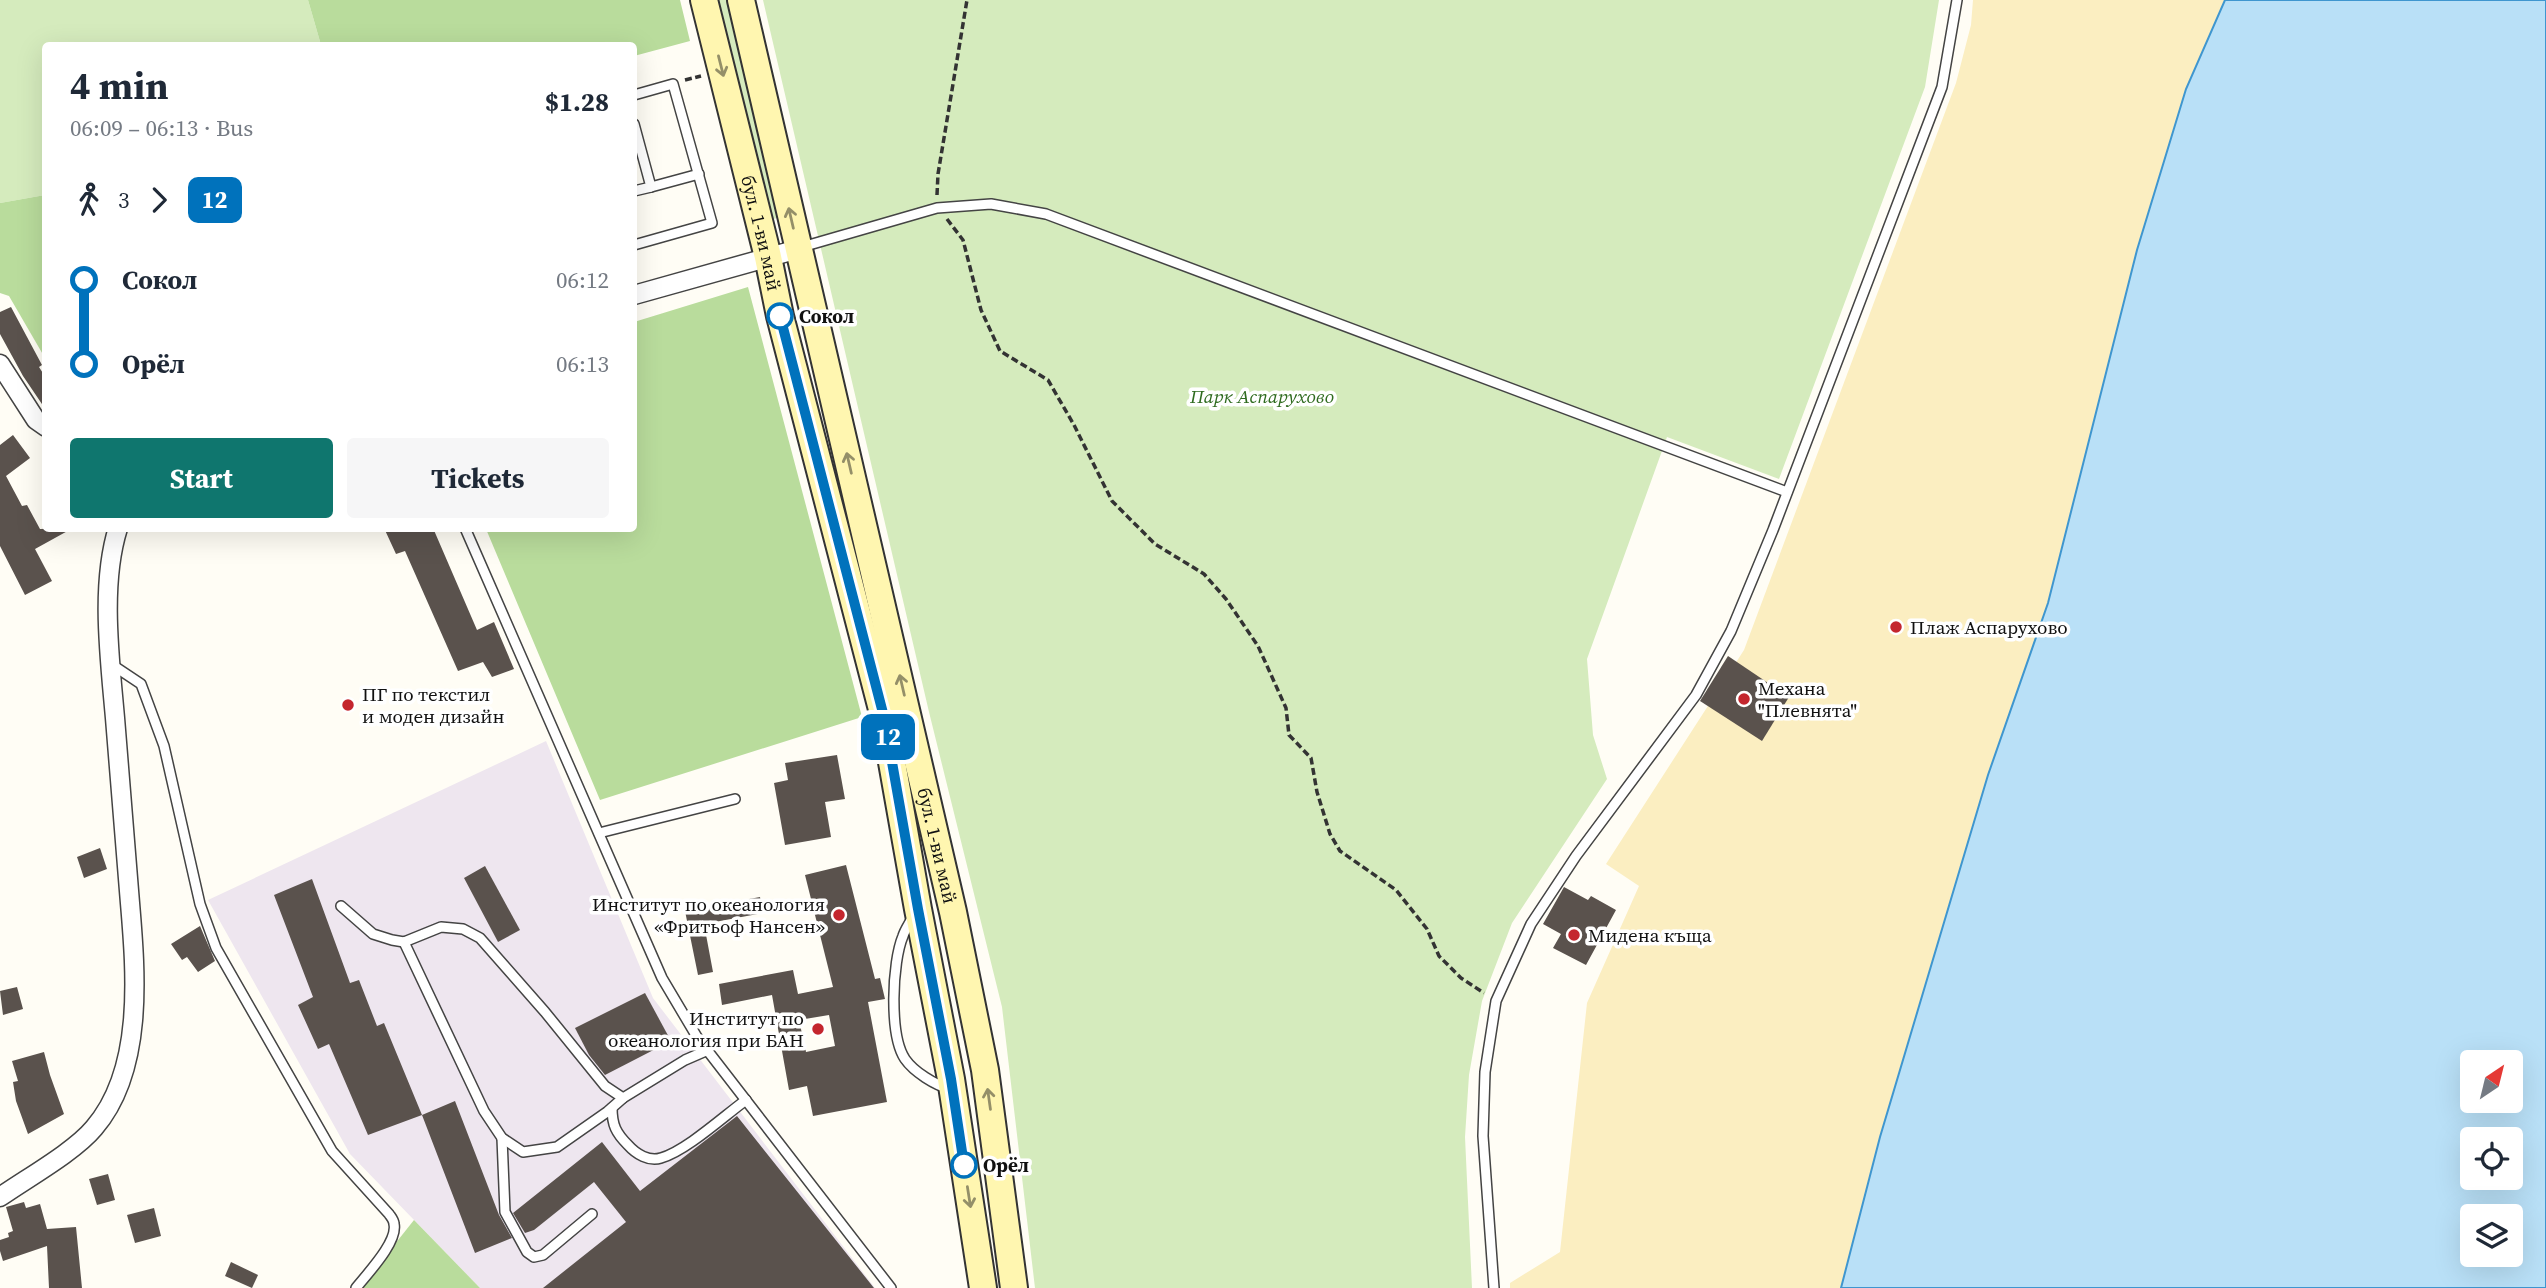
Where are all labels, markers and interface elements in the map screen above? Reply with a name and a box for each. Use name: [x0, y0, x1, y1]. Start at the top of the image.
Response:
one-way arrow: [715, 54, 728, 77]
text: 4 min: [70, 60, 169, 112]
text: $1.28: [545, 84, 609, 120]
text: 06:09 – 06:13 · Bus: [70, 112, 253, 144]
street label: бул. 1-ви май: [735, 172, 788, 293]
icon: walk: [70, 181, 108, 219]
icon: forward: [140, 181, 178, 219]
text: 12: [202, 183, 228, 216]
text: 3: [118, 184, 130, 216]
one-way arrow: [784, 207, 797, 230]
text: Сокол: [122, 262, 197, 298]
text: 06:12: [556, 264, 609, 296]
marker: Сокол: [767, 303, 793, 329]
place label: Сокол: [799, 303, 854, 329]
text: Орёл: [122, 346, 185, 382]
text: 06:13: [556, 348, 609, 380]
park label: Парк Аспарухово: [1189, 383, 1334, 409]
button: Start: [70, 438, 333, 518]
button: Tickets: [347, 438, 609, 518]
one-way arrow: [842, 452, 855, 475]
place label: Плаж Аспарухово: [1910, 614, 2068, 640]
marker: Плаж Аспарухово: [1888, 619, 1904, 635]
one-way arrow: [895, 674, 908, 696]
place label: Механа "Плевнята": [1758, 675, 1857, 723]
place label: ПГ по текстил и моден дизайн: [362, 681, 505, 729]
marker: Механа "Плевнята": [1736, 691, 1752, 707]
marker: ПГ по текстил и моден дизайн: [340, 697, 356, 713]
line badge: 12: [856, 714, 920, 760]
text: 12: [875, 720, 901, 753]
street label: бул. 1-ви май: [911, 785, 964, 906]
place label: Институт по океанология «Фритьоф Нансен»: [592, 891, 825, 939]
marker: Институт по океанология «Фритьоф Нансен»: [831, 907, 847, 923]
place label: Мидена къща: [1588, 922, 1712, 948]
marker: Мидена къща: [1566, 927, 1582, 943]
place label: Институт по океанология при БАН: [608, 1005, 804, 1053]
marker: Институт по океанология при БАН: [810, 1021, 826, 1037]
north arrow: [2460, 1050, 2524, 1113]
map controls: [2460, 1050, 2523, 1267]
one-way arrow: [982, 1088, 995, 1111]
button: locate: [2460, 1127, 2523, 1190]
marker: Орёл: [951, 1152, 977, 1178]
place label: Орёл: [983, 1152, 1029, 1178]
one-way arrow: [963, 1185, 976, 1208]
button: layers: [2460, 1204, 2523, 1267]

